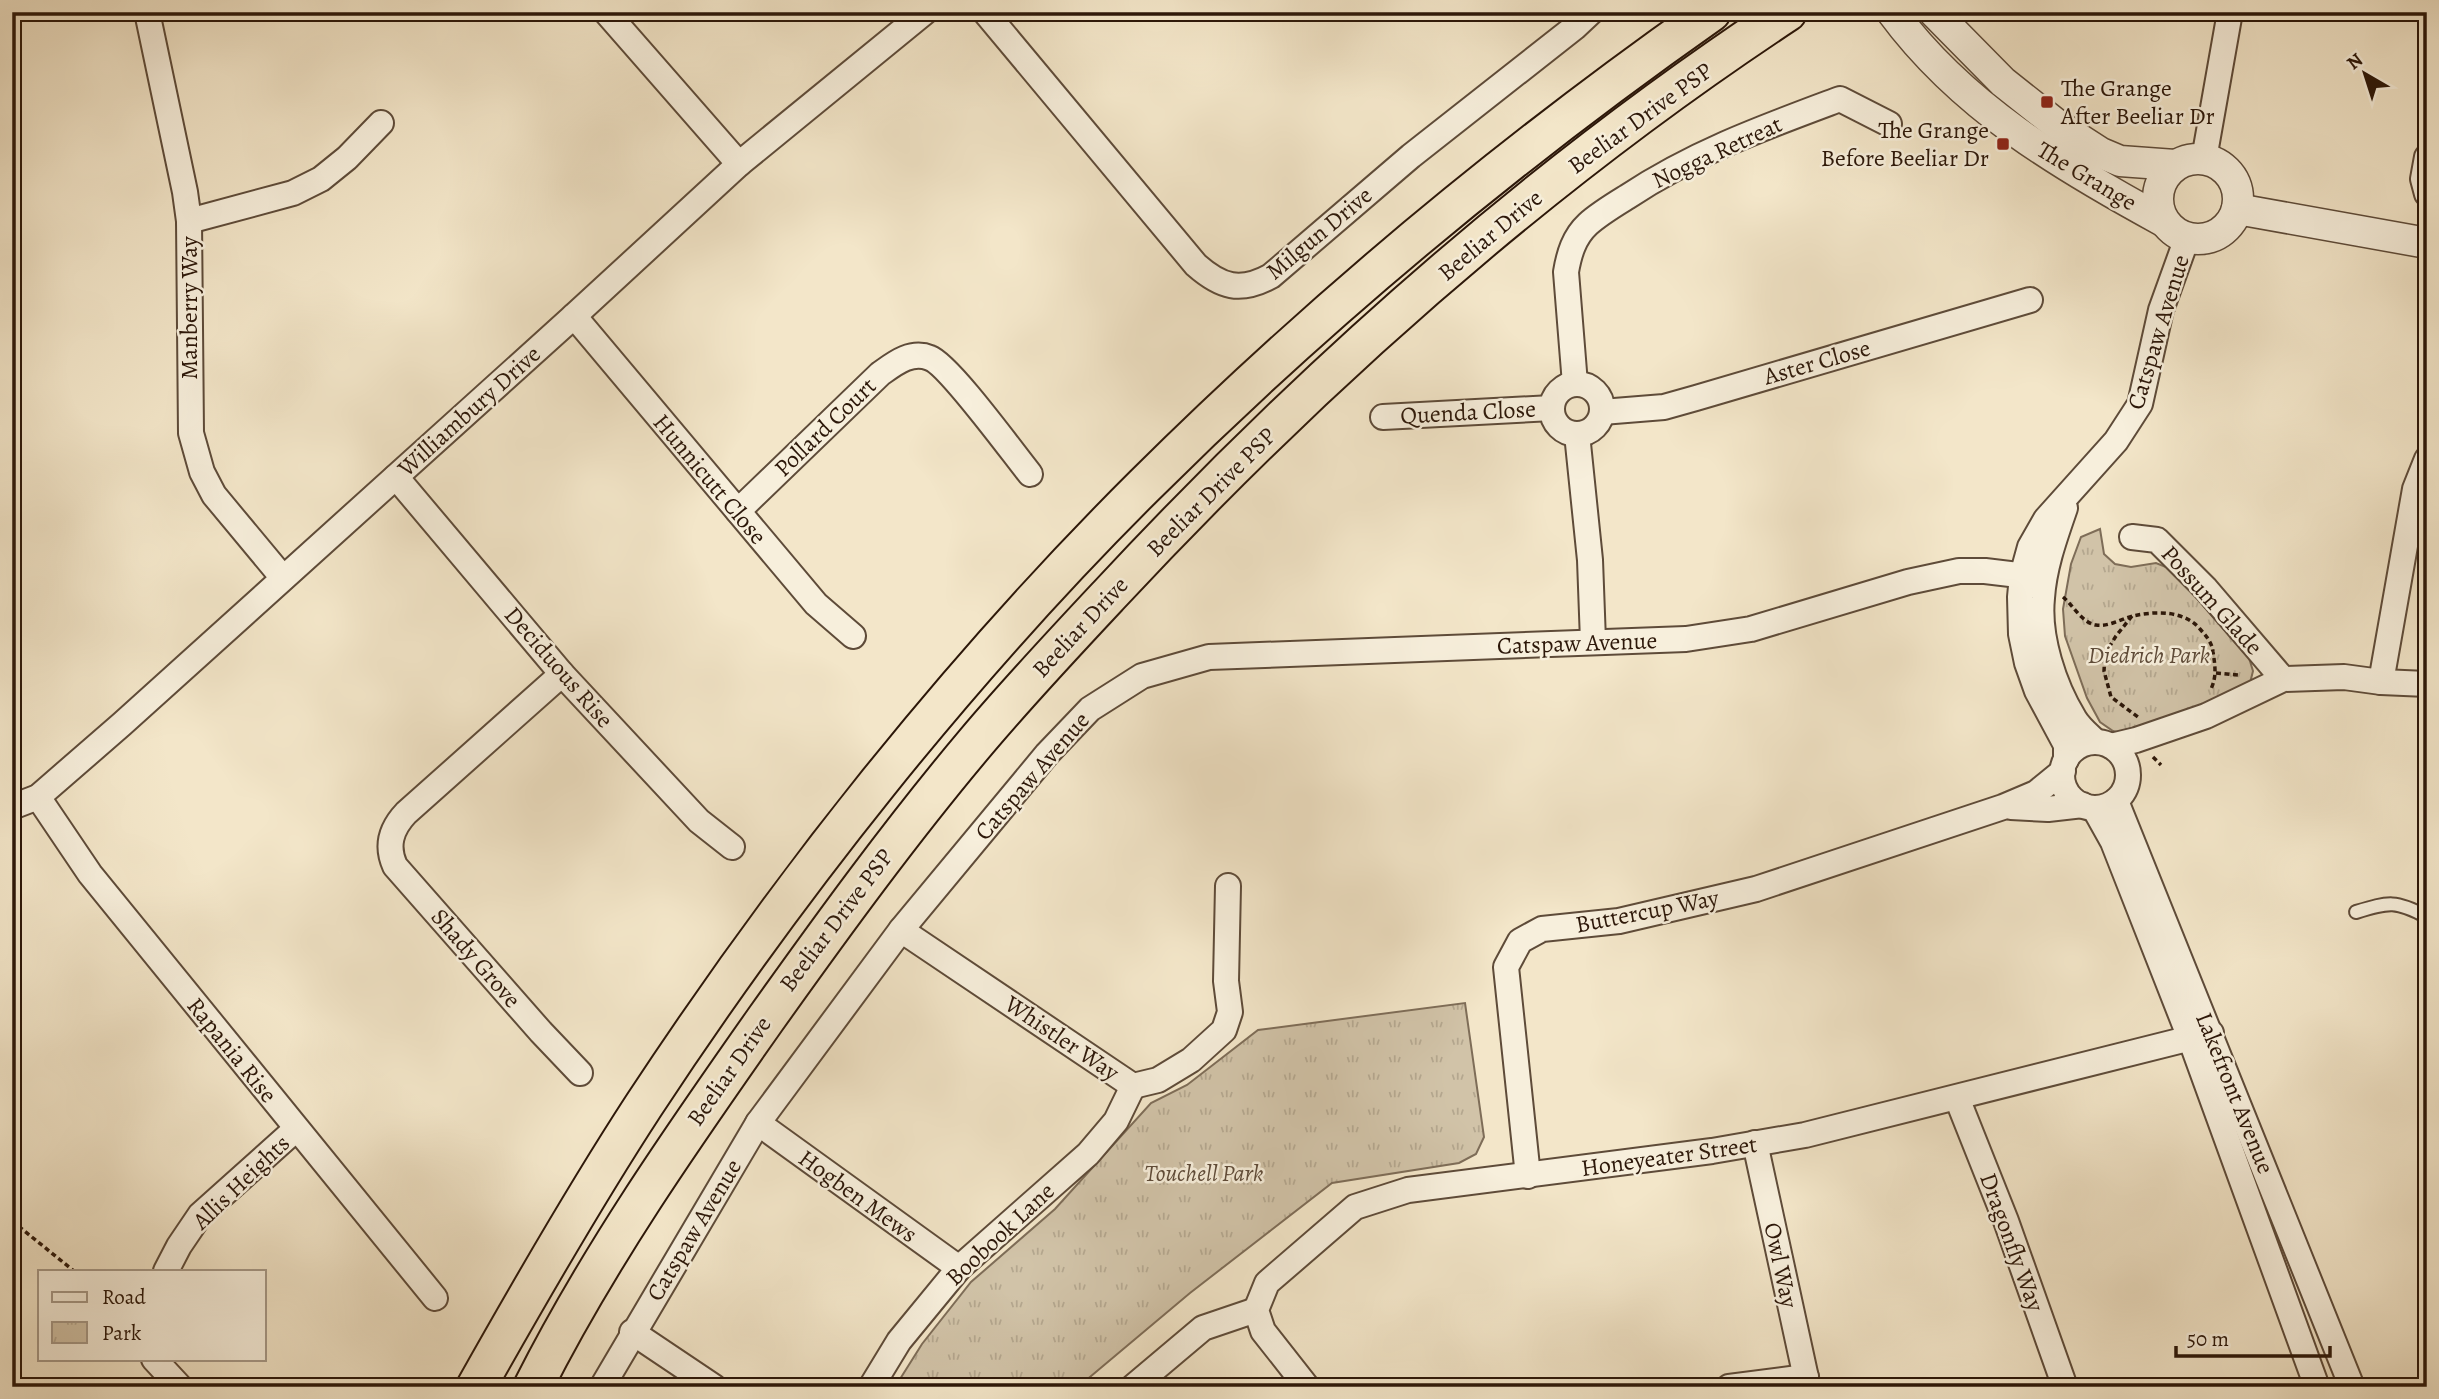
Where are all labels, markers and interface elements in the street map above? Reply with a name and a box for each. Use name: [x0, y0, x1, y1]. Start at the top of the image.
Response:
north arrow: [2330, 38, 2400, 108]
text: N: [2341, 47, 2369, 76]
street label: Beeliar Drive PSP: [1561, 55, 1719, 181]
place label: The Grange After Beeliar Dr: [2060, 72, 2215, 132]
marker: The Grange After Beeliar Dr: [2039, 94, 2055, 110]
street label: Nogga Retreat: [1647, 108, 1787, 196]
place label: The Grange Before Beeliar Dr: [1821, 114, 1989, 174]
street label: The Grange: [2031, 134, 2143, 218]
marker: The Grange Before Beeliar Dr: [1995, 136, 2011, 152]
street label: Milgun Drive: [1259, 179, 1379, 287]
street label: Beeliar Drive: [1431, 182, 1549, 288]
street label: Manberry Way: [173, 236, 205, 380]
street label: Catspaw Avenue: [2119, 251, 2197, 413]
street label: Aster Close: [1759, 332, 1874, 393]
street label: Williambury Drive: [390, 338, 547, 484]
street label: Pollard Court: [767, 370, 883, 484]
street label: Quenda Close: [1399, 392, 1537, 432]
street label: Hunnicutt Close: [646, 407, 774, 551]
street label: Beeliar Drive PSP: [1139, 420, 1283, 564]
street label: Possum Glade: [2154, 538, 2270, 662]
street label: Beeliar Drive: [1025, 570, 1135, 684]
street label: Deciduous Rise: [497, 599, 621, 735]
street label: Catspaw Avenue: [1496, 624, 1658, 662]
park label: Diedrich Park: [2088, 639, 2211, 671]
street label: Catspaw Avenue: [967, 705, 1097, 847]
street label: Beeliar Drive PSP: [772, 842, 900, 998]
street label: Buttercup Way: [1573, 881, 1722, 941]
street label: Shady Grove: [424, 901, 528, 1015]
street label: Whistler Way: [998, 987, 1126, 1088]
street label: Rapania Rise: [180, 991, 284, 1109]
street label: Lakefront Avenue: [2188, 1007, 2282, 1179]
street label: Beeliar Drive: [679, 1010, 779, 1132]
street label: Allis Heights: [185, 1127, 297, 1237]
street label: Honeyeater Street: [1579, 1128, 1759, 1184]
street label: Hogben Mews: [792, 1142, 924, 1250]
street label: Catspaw Avenue: [639, 1153, 749, 1307]
park label: Touchell Park: [1145, 1157, 1264, 1189]
street label: Dragonfly Way: [1972, 1168, 2052, 1316]
street label: Boobook Lane: [939, 1175, 1061, 1293]
street label: Owl Way: [1756, 1219, 1806, 1311]
legend: [38, 1270, 266, 1360]
text: Road: [102, 1283, 146, 1311]
scale bar: [2176, 1315, 2330, 1359]
text: Park: [102, 1319, 142, 1347]
text: 50 m: [2187, 1325, 2229, 1353]

